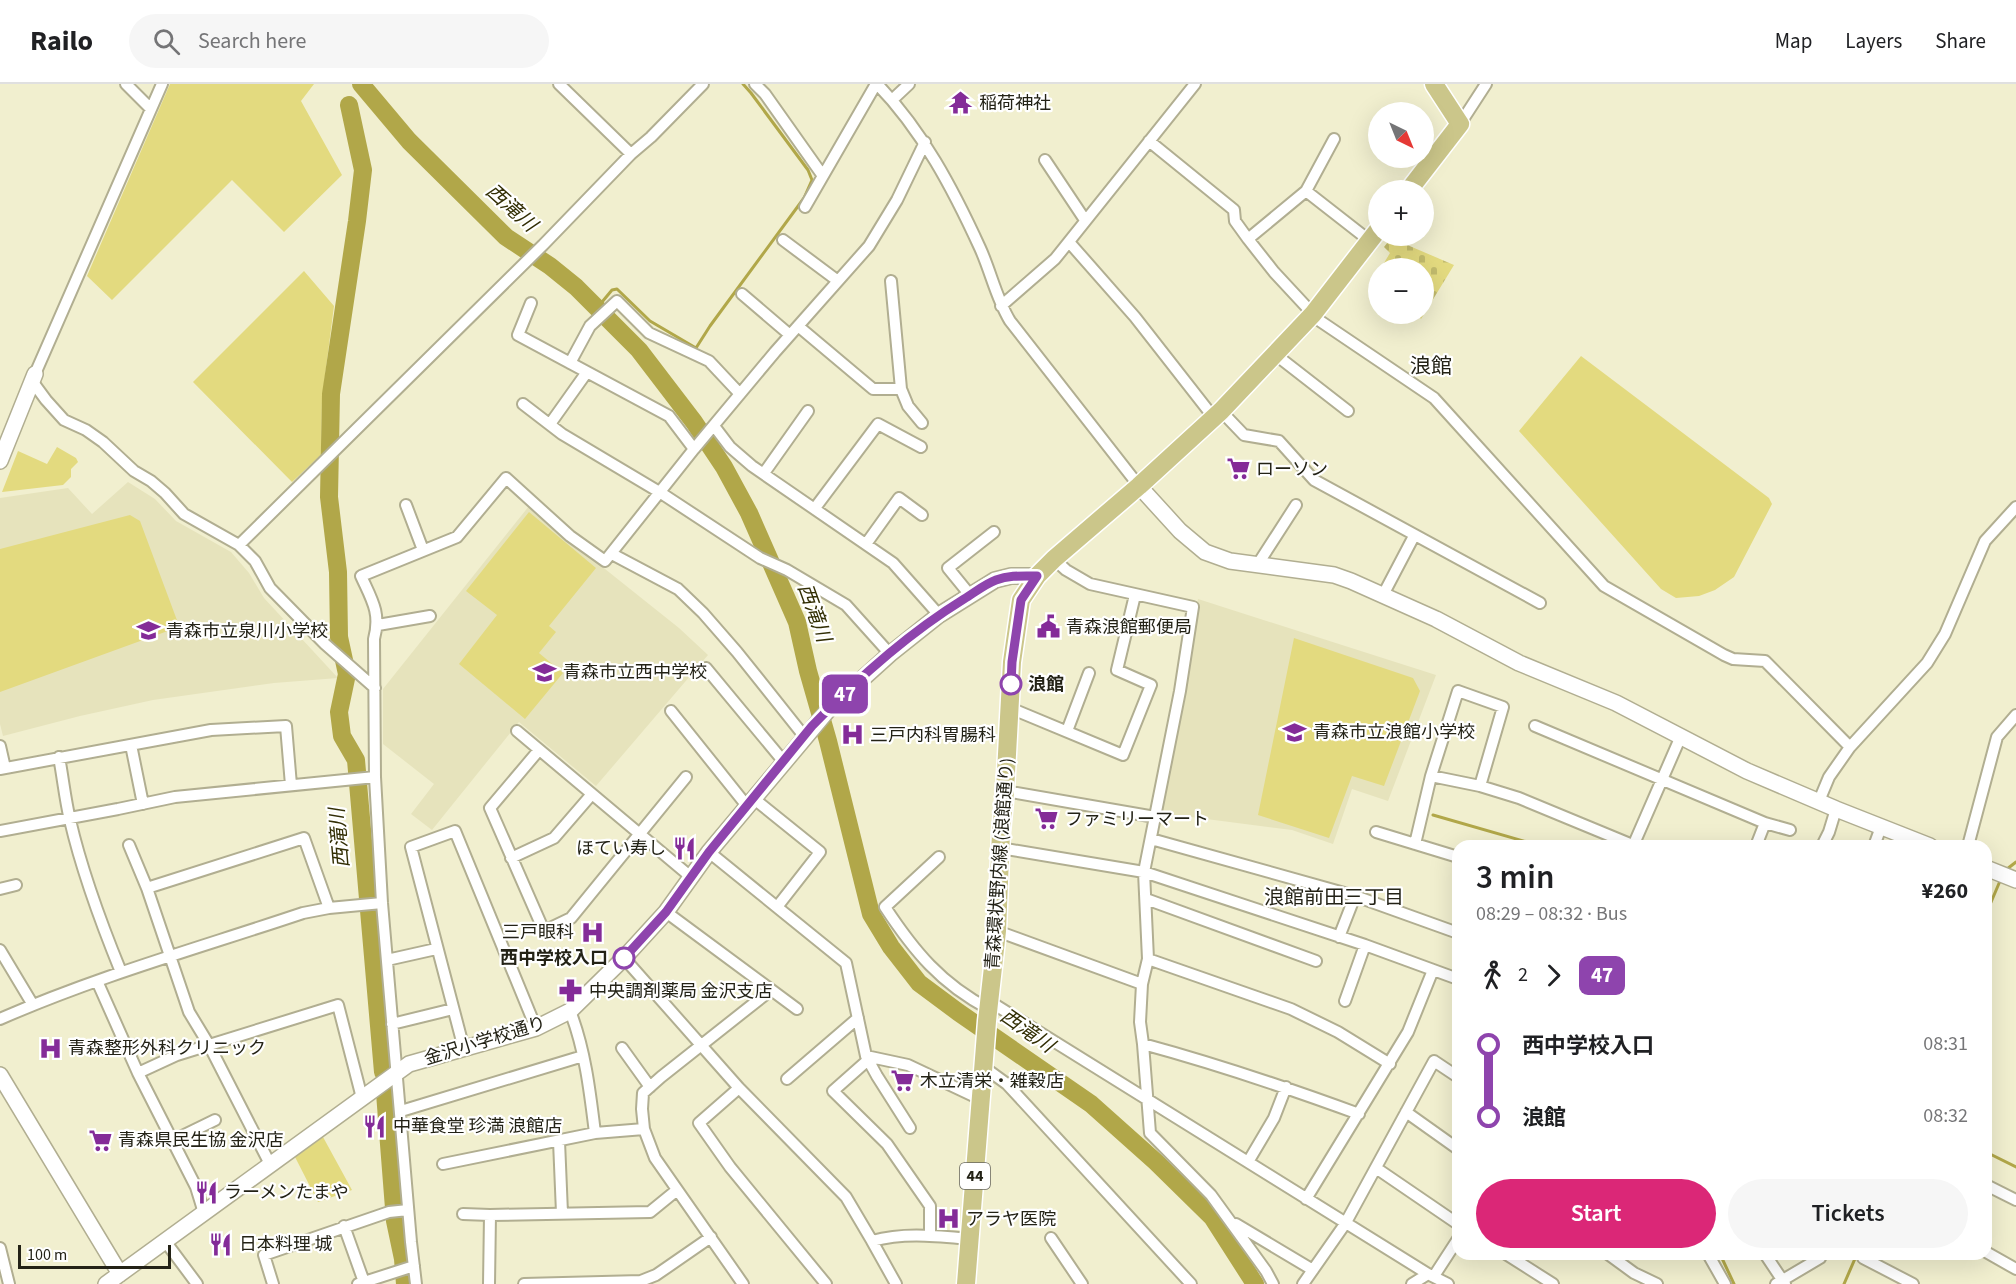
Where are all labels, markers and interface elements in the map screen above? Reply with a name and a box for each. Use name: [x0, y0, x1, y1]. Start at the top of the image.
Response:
search box: [129, 14, 549, 68]
text: Railo: [30, 21, 93, 61]
icon: search: [150, 25, 183, 58]
text: Search here: [198, 25, 306, 57]
text: Map: [1775, 26, 1812, 56]
text: Layers: [1845, 26, 1902, 56]
text: Share: [1935, 26, 1986, 56]
temple icon: 稲荷神社: [948, 90, 974, 116]
place label: 稲荷神社: [979, 91, 1051, 116]
north arrow: [1368, 102, 1434, 168]
map controls: [1368, 102, 1434, 324]
water label: 西滝川: [479, 178, 544, 240]
button: +: [1368, 180, 1434, 246]
button: −: [1368, 258, 1434, 324]
district label: 浪館: [1410, 351, 1452, 381]
supermarket icon: ローソン: [1225, 456, 1251, 482]
place label: ローソン: [1256, 457, 1328, 482]
water label: 西滝川: [791, 580, 838, 648]
public building icon: 青森浪館郵便局: [1035, 614, 1061, 640]
place label: 青森浪館郵便局: [1066, 615, 1192, 640]
school or university icon: 青森市立泉川小学校: [135, 618, 161, 644]
place label: 青森市立泉川小学校: [166, 619, 328, 644]
school or university icon: 青森市立西中学校: [532, 659, 558, 685]
place label: 青森市立西中学校: [563, 660, 707, 685]
place label: 浪館: [1028, 672, 1064, 697]
marker: 浪館: [1000, 673, 1022, 695]
line badge: 47: [818, 674, 872, 714]
text: 47: [834, 679, 856, 709]
school or university icon: 青森市立浪館小学校: [1282, 719, 1308, 745]
place label: 青森市立浪館小学校: [1313, 720, 1475, 745]
hospital icon: 三戸内科胃腸科: [839, 722, 865, 748]
place label: 三戸内科胃腸科: [870, 723, 996, 748]
street label: 青森環状野内線 (浪館通り): [980, 757, 1020, 971]
water label: 西滝川: [323, 805, 357, 869]
supermarket icon: ファミリーマート: [1034, 806, 1060, 832]
place label: ファミリーマート: [1065, 807, 1209, 832]
restaurant icon: ほてい寿し: [671, 835, 697, 861]
place label: ほてい寿し: [576, 836, 666, 861]
text: 3 min: [1476, 854, 1554, 901]
text: ¥260: [1922, 875, 1968, 907]
district label: 浪館前田三丁目: [1264, 884, 1404, 912]
text: 08:29 – 08:32 · Bus: [1476, 900, 1627, 928]
hospital icon: 三戸眼科: [579, 919, 605, 945]
place label: 三戸眼科: [502, 920, 574, 945]
place label: 西中学校入口: [500, 946, 608, 971]
marker: 西中学校入口: [613, 947, 635, 969]
icon: walk: [1476, 959, 1509, 992]
icon: forward: [1537, 959, 1570, 992]
text: 47: [1591, 960, 1613, 990]
text: 2: [1518, 961, 1528, 989]
pharmacy icon: 中央調剤薬局 金沢支店: [558, 978, 584, 1004]
place label: 中央調剤薬局 金沢支店: [589, 979, 773, 1004]
water label: 西滝川: [994, 1002, 1061, 1061]
street label: 金沢小学校通り: [421, 1011, 549, 1071]
text: 西中学校入口: [1522, 1030, 1654, 1062]
text: 08:31: [1923, 1030, 1968, 1058]
hospital icon: 青森整形外科クリニック: [37, 1035, 63, 1061]
place label: 青森整形外科クリニック: [68, 1036, 266, 1061]
supermarket icon: 木立清栄・雑穀店: [889, 1068, 915, 1094]
place label: 木立清栄・雑穀店: [920, 1069, 1064, 1094]
text: 浪館: [1522, 1102, 1566, 1134]
text: 08:32: [1923, 1102, 1968, 1130]
restaurant icon: 中華食堂 珍満 浪館店: [362, 1113, 388, 1139]
place label: 中華食堂 珍満 浪館店: [393, 1114, 562, 1139]
supermarket icon: 青森県民生協 金沢店: [87, 1127, 113, 1153]
place label: 青森県民生協 金沢店: [118, 1128, 284, 1153]
road number: 44: [960, 1163, 990, 1189]
restaurant icon: ラーメンたまや: [193, 1179, 219, 1205]
button: Start: [1476, 1179, 1716, 1248]
button: Tickets: [1728, 1179, 1968, 1248]
place label: ラーメンたまや: [224, 1180, 349, 1205]
hospital icon: アラヤ医院: [935, 1206, 961, 1232]
place label: アラヤ医院: [966, 1207, 1056, 1232]
restaurant icon: 日本料理 城: [208, 1231, 234, 1257]
place label: 日本料理 城: [239, 1232, 333, 1257]
scale bar: [18, 1242, 171, 1270]
text: 100 m: [27, 1244, 67, 1266]

